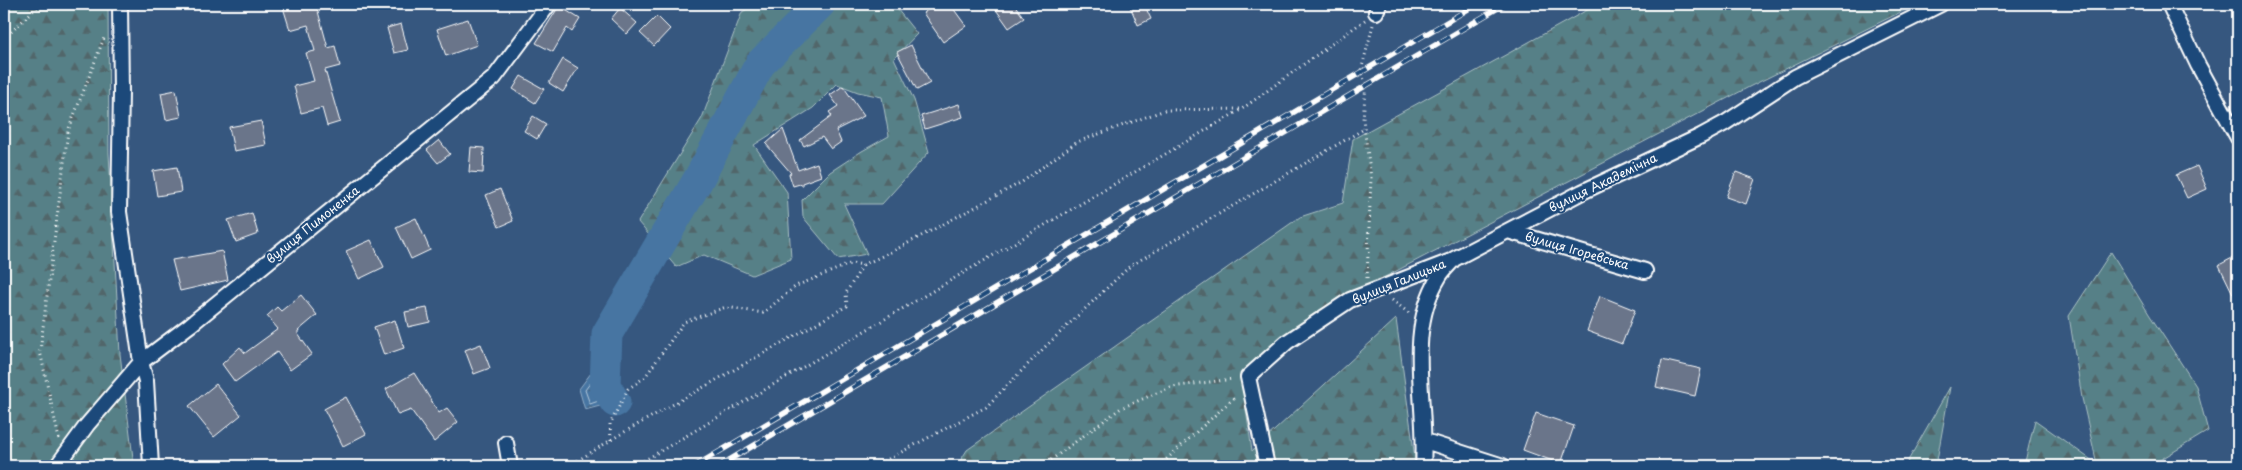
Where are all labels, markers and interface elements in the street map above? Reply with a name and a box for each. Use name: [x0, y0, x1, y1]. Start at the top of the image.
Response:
street label: вулиця Академічна: [1545, 148, 1660, 216]
street label: вулиця Пимоненка: [262, 181, 363, 267]
street label: вулиця Ігоревська: [1523, 227, 1632, 274]
street label: вулиця Галицька: [1349, 254, 1449, 308]

